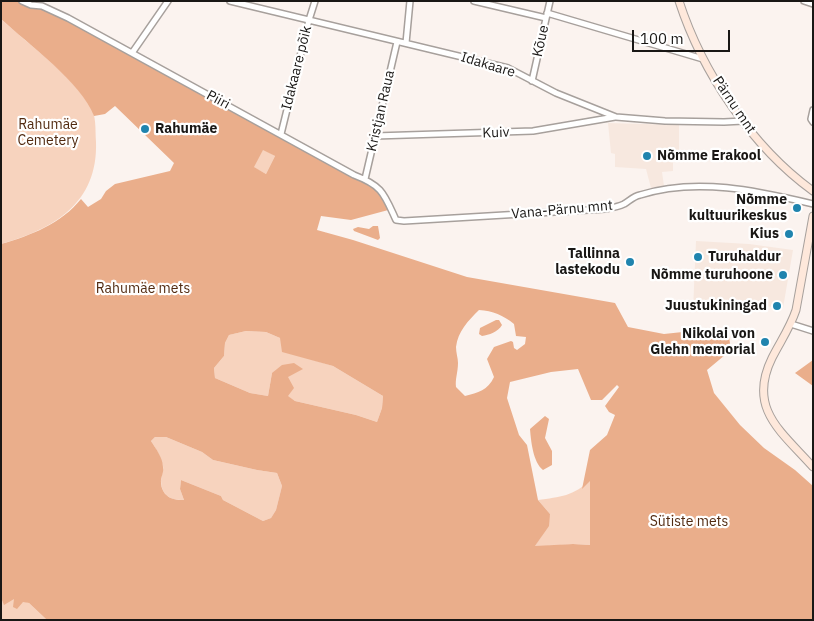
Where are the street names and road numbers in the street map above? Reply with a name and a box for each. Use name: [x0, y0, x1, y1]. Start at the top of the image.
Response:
street label: Idakaare põik: [278, 24, 316, 112]
street label: Kõue: [529, 24, 553, 58]
street label: Idakaare: [459, 49, 517, 81]
street label: Kristjan Raua: [363, 69, 399, 153]
street label: Pärnu mnt: [709, 73, 759, 137]
street label: Piiri: [203, 87, 233, 113]
street label: Kuiv: [482, 124, 510, 142]
street label: Vana-Pärnu mnt: [511, 197, 613, 223]

